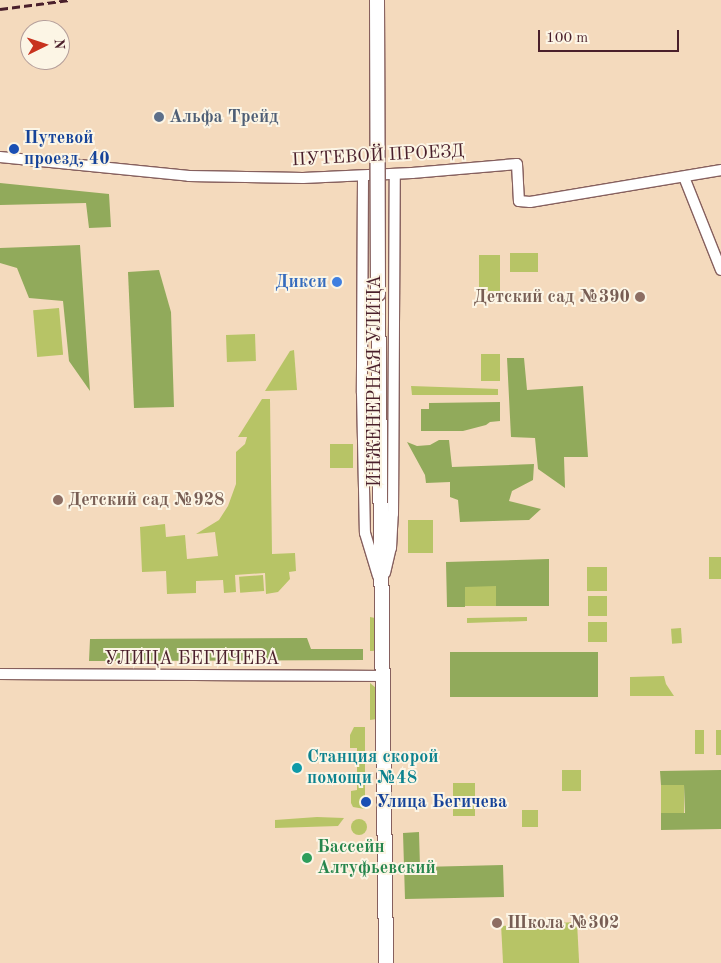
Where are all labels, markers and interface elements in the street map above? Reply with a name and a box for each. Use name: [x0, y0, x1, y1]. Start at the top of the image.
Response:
north arrow: [20, 20, 70, 70]
scale bar: [541, 20, 682, 52]
text: 100 m: [546, 31, 588, 46]
text: N: [52, 38, 66, 50]
place label: Альфа Трейд: [169, 106, 279, 128]
marker: Альфа Трейд: [153, 111, 165, 123]
place label: Путевой проезд, 40: [24, 128, 110, 170]
street label: ПУТЕВОЙ ПРОЕЗД: [291, 141, 465, 171]
marker: Путевой проезд, 40: [8, 143, 20, 155]
place label: Дикси: [275, 271, 327, 293]
street label: ИНЖЕНЕРНАЯ УЛИЦА: [364, 275, 386, 487]
marker: Дикси: [331, 276, 343, 288]
place label: Детский сад №390: [473, 286, 630, 308]
marker: Детский сад №390: [634, 291, 646, 303]
place label: Детский сад №928: [68, 489, 225, 511]
marker: Детский сад №928: [52, 494, 64, 506]
street label: УЛИЦА БЕГИЧЕВА: [104, 648, 280, 670]
place label: Станция скорой помощи №48: [307, 747, 439, 790]
marker: Станция скорой помощи №48: [291, 762, 303, 774]
place label: Улица Бегичева: [376, 791, 507, 813]
marker: Улица Бегичева: [360, 796, 372, 808]
place label: Бассейн Алтуфьевский: [317, 837, 436, 880]
marker: Бассейн Алтуфьевский: [301, 852, 313, 864]
place label: Школа №302: [507, 912, 620, 934]
marker: Школа №302: [491, 917, 503, 929]

